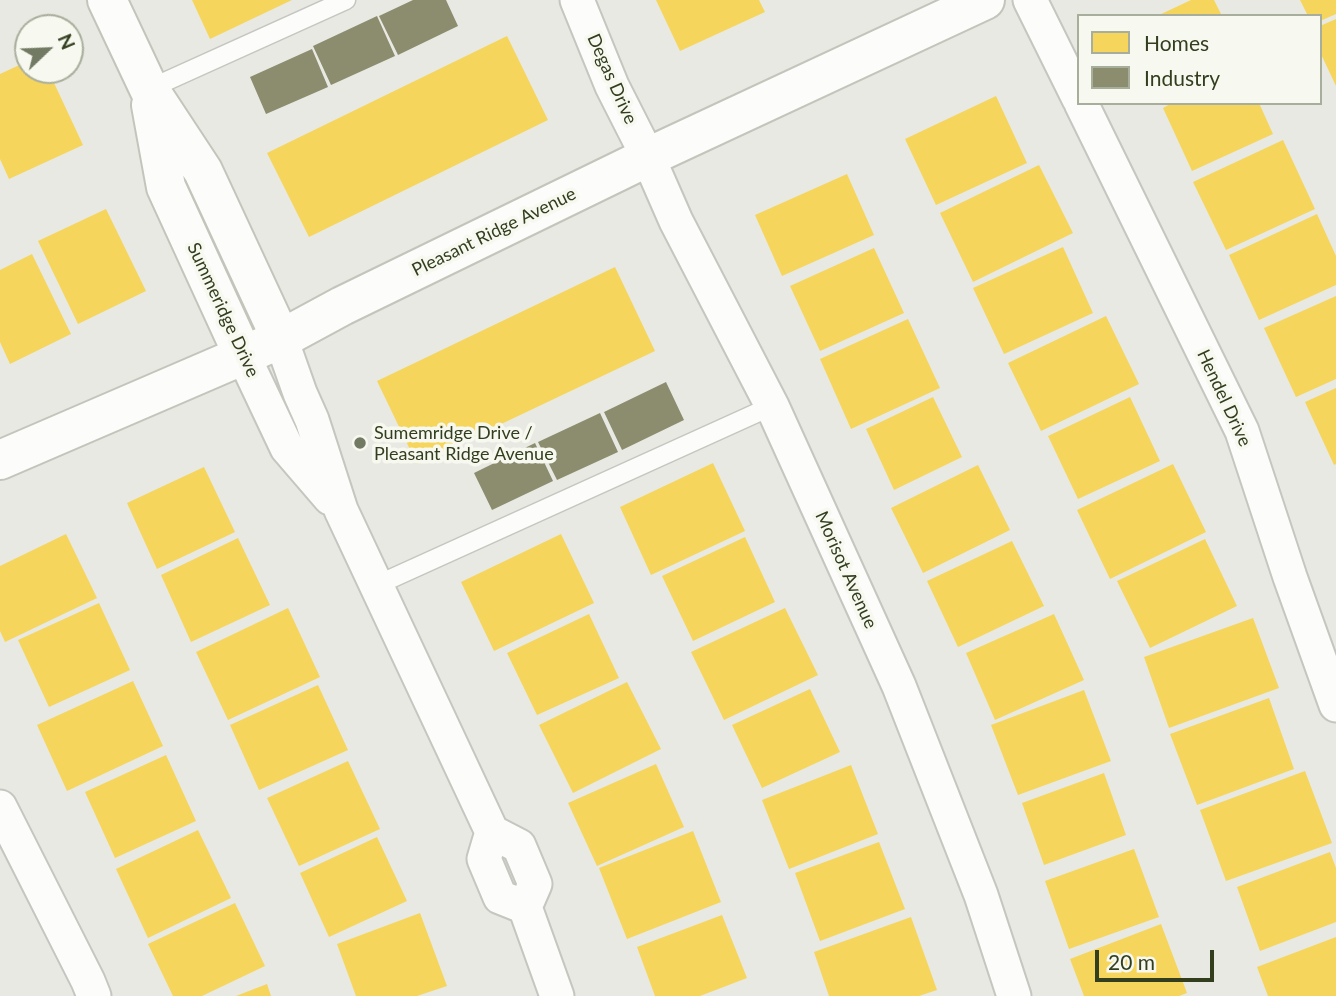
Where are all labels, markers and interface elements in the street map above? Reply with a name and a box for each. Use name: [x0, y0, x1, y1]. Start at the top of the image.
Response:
north arrow: [14, 14, 84, 84]
legend: [1077, 14, 1322, 105]
text: N: [54, 30, 80, 53]
street label: Degas Drive: [582, 30, 642, 128]
text: Homes: [1144, 30, 1209, 55]
text: Industry: [1144, 65, 1220, 90]
street label: Pleasant Ridge Avenue: [409, 183, 579, 281]
street label: Summeridge Drive: [182, 239, 264, 381]
street label: Hendel Drive: [1192, 346, 1256, 450]
place label: Sumemridge Drive / Pleasant Ridge Avenue: [374, 422, 554, 464]
marker: Sumemridge Drive / Pleasant Ridge Avenue: [352, 435, 368, 451]
street label: Morisot Avenue: [811, 508, 881, 632]
scale bar: [1098, 936, 1217, 980]
text: 20 m: [1108, 949, 1155, 974]

